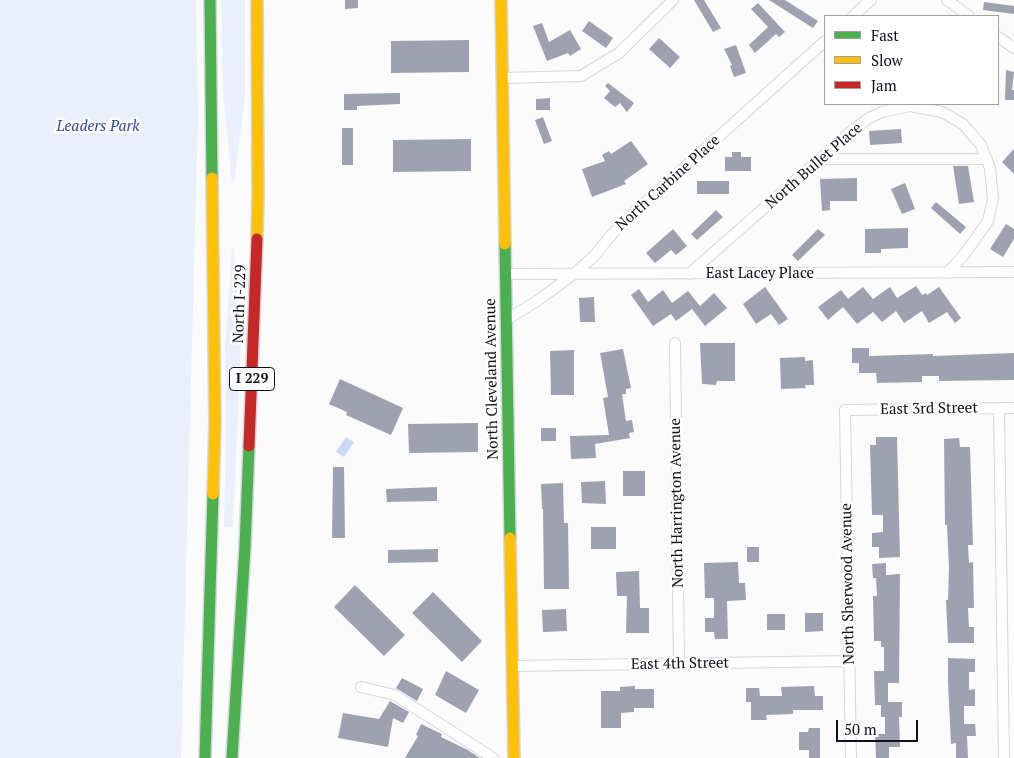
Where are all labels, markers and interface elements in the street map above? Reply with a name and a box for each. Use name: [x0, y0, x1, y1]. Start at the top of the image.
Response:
legend: [824, 15, 999, 105]
text: Fast: [871, 25, 899, 45]
text: Slow: [871, 50, 903, 70]
text: Jam: [871, 75, 897, 95]
park label: Leaders Park: [56, 118, 140, 136]
street label: North Bullet Place: [762, 119, 866, 213]
street label: North Carbine Place: [612, 131, 724, 235]
street label: North I-229: [230, 264, 250, 344]
street label: East Lacey Place: [706, 265, 814, 283]
street label: North Cleveland Avenue: [482, 298, 502, 460]
road number: I 229: [230, 368, 274, 390]
street label: East 3rd Street: [880, 399, 978, 419]
street label: North Harrington Avenue: [667, 418, 687, 588]
street label: North Sherwood Avenue: [838, 503, 858, 665]
street label: East 4th Street: [631, 654, 729, 674]
scale bar: [839, 710, 922, 742]
text: 50 m: [844, 719, 877, 739]

